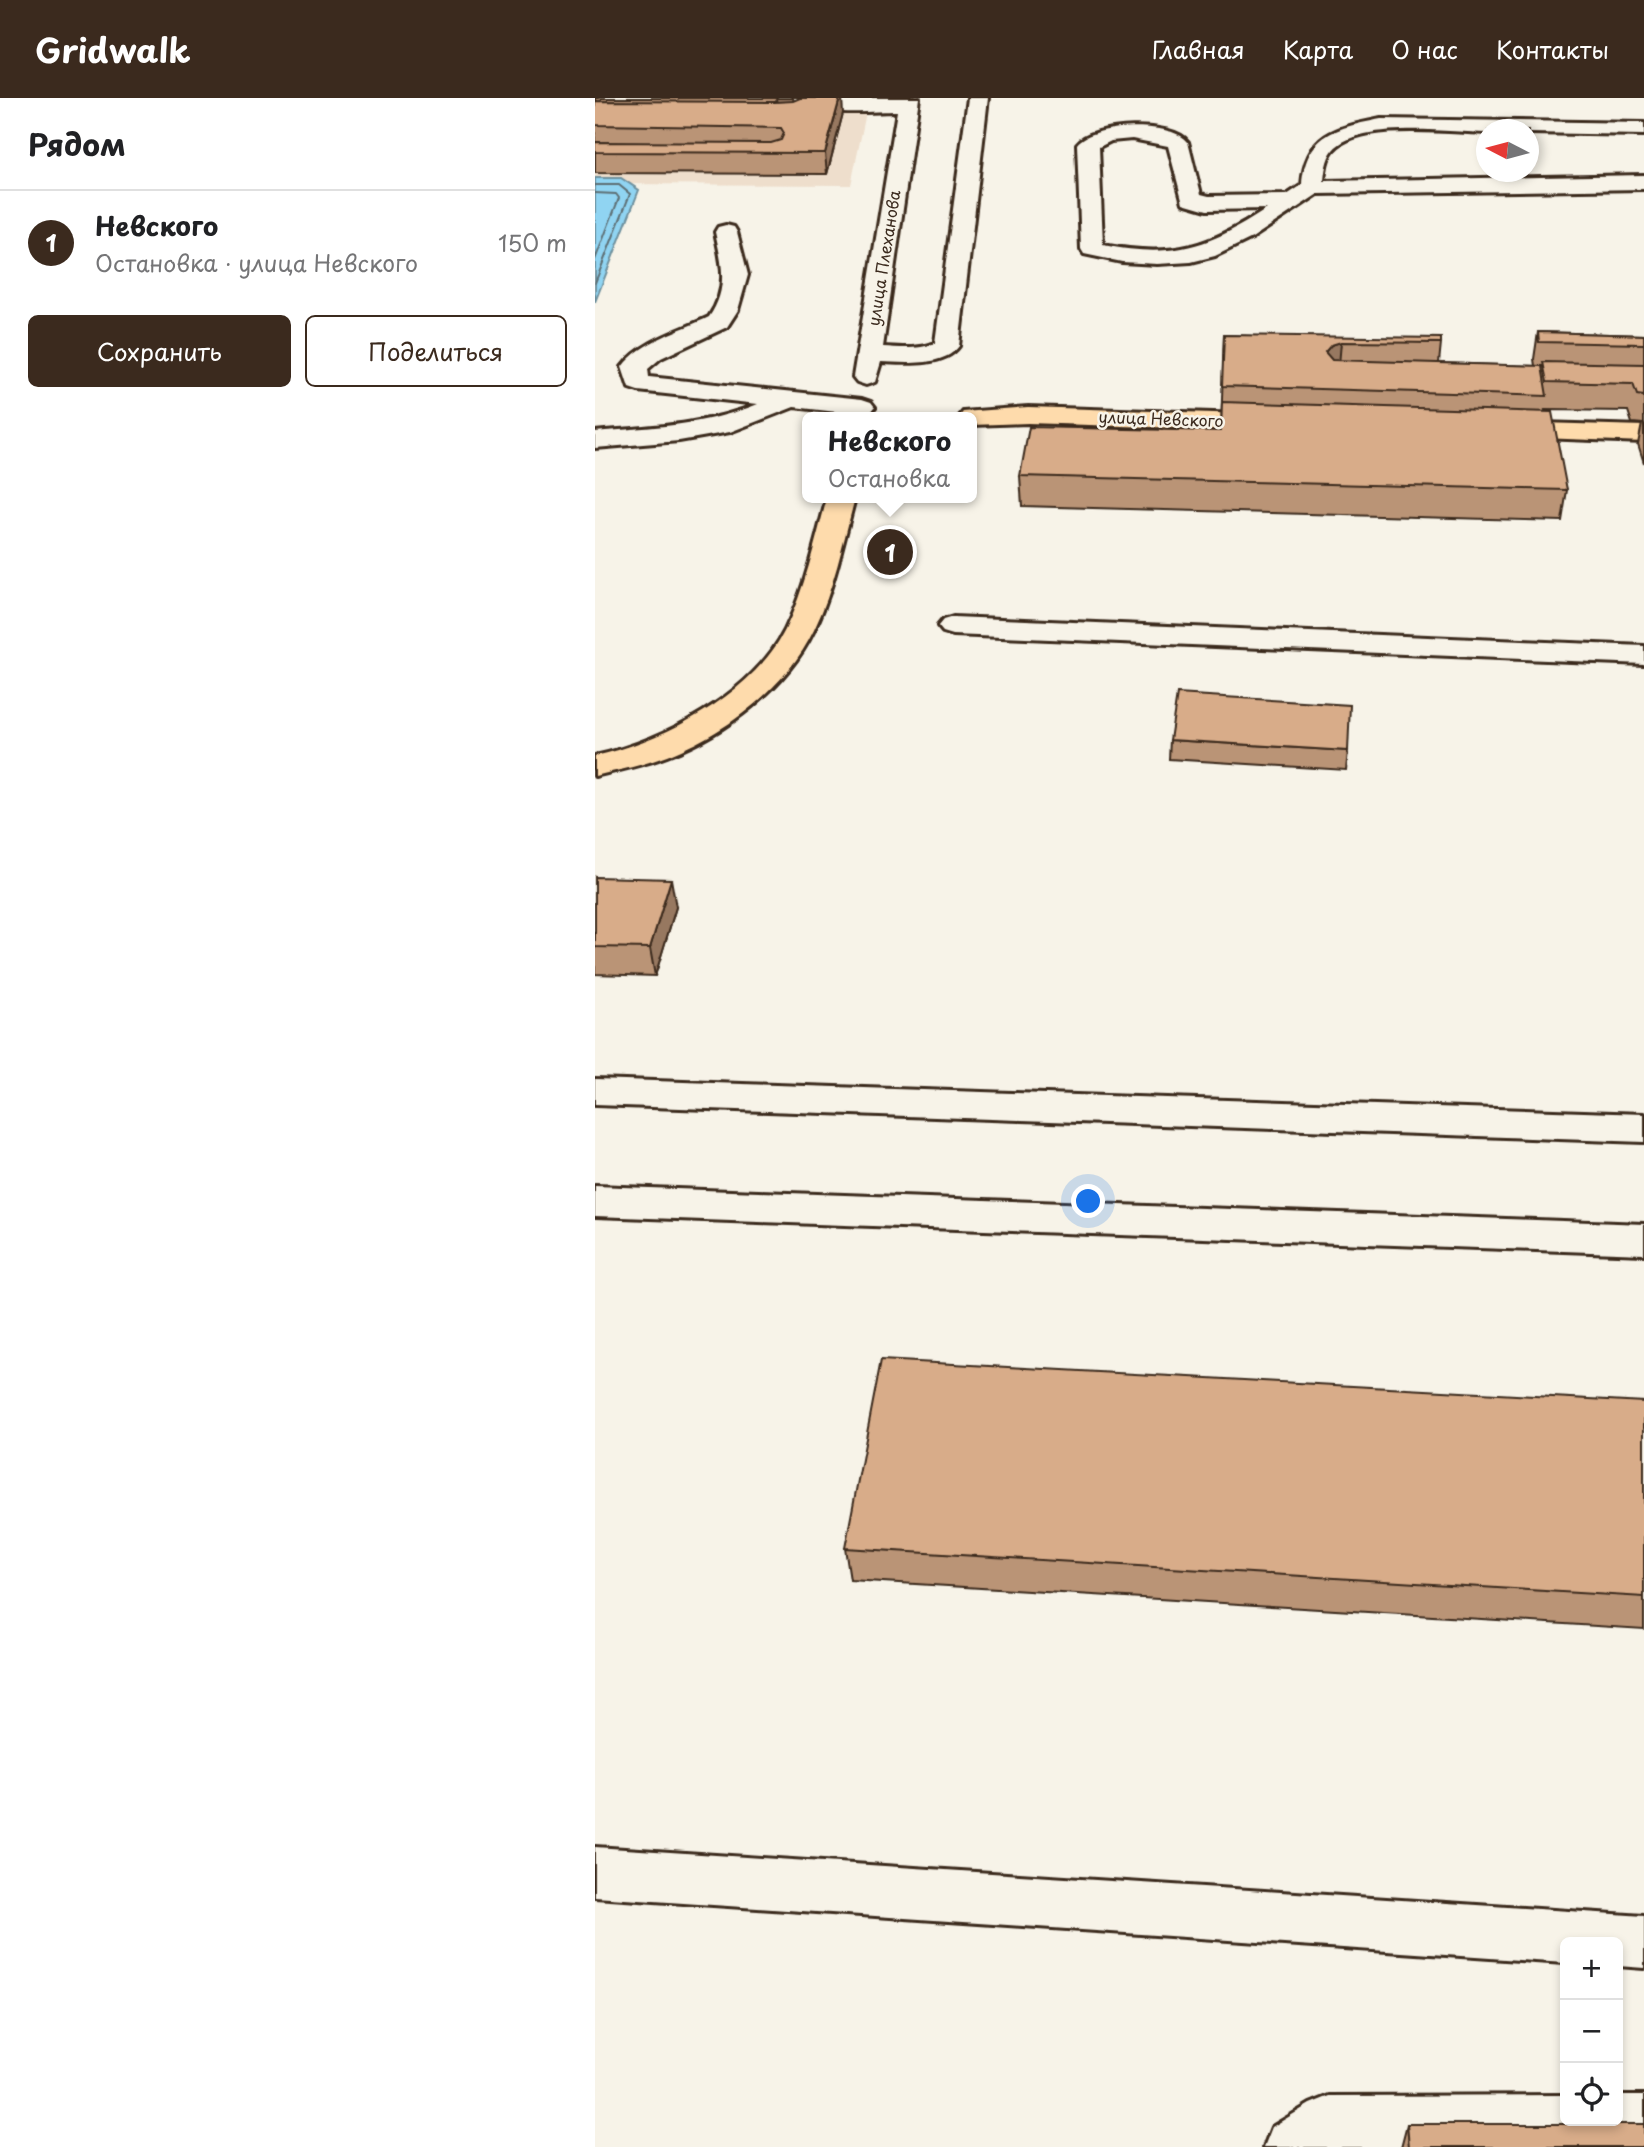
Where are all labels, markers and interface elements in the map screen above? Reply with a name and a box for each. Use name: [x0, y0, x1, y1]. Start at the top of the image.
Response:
text: Gridwalk: [35, 24, 191, 74]
text: Главная: [1152, 31, 1245, 67]
text: Карта: [1283, 31, 1353, 67]
text: О нас: [1391, 31, 1458, 67]
text: Контакты: [1496, 31, 1609, 67]
north arrow: [1476, 119, 1539, 182]
text: Рядом: [28, 121, 126, 166]
street label: улица Плеханова: [860, 188, 906, 328]
text: Невского: [95, 206, 218, 245]
text: 1: [46, 225, 57, 260]
text: 150 m: [498, 225, 567, 260]
text: Остановка · улица Невского: [95, 245, 418, 280]
button: Сохранить: [28, 315, 291, 387]
button: Поделиться: [305, 315, 567, 387]
street label: улица Невского: [1098, 404, 1224, 432]
popup: [802, 412, 977, 503]
text: Невского: [828, 421, 951, 460]
text: Остановка: [828, 460, 950, 495]
pin: 1: [867, 526, 913, 578]
your location: [1071, 1184, 1105, 1218]
map controls: [1560, 1937, 1623, 2126]
button: +: [1560, 1937, 1623, 2000]
button: −: [1560, 2000, 1623, 2063]
button: locate: [1560, 2063, 1623, 2126]

